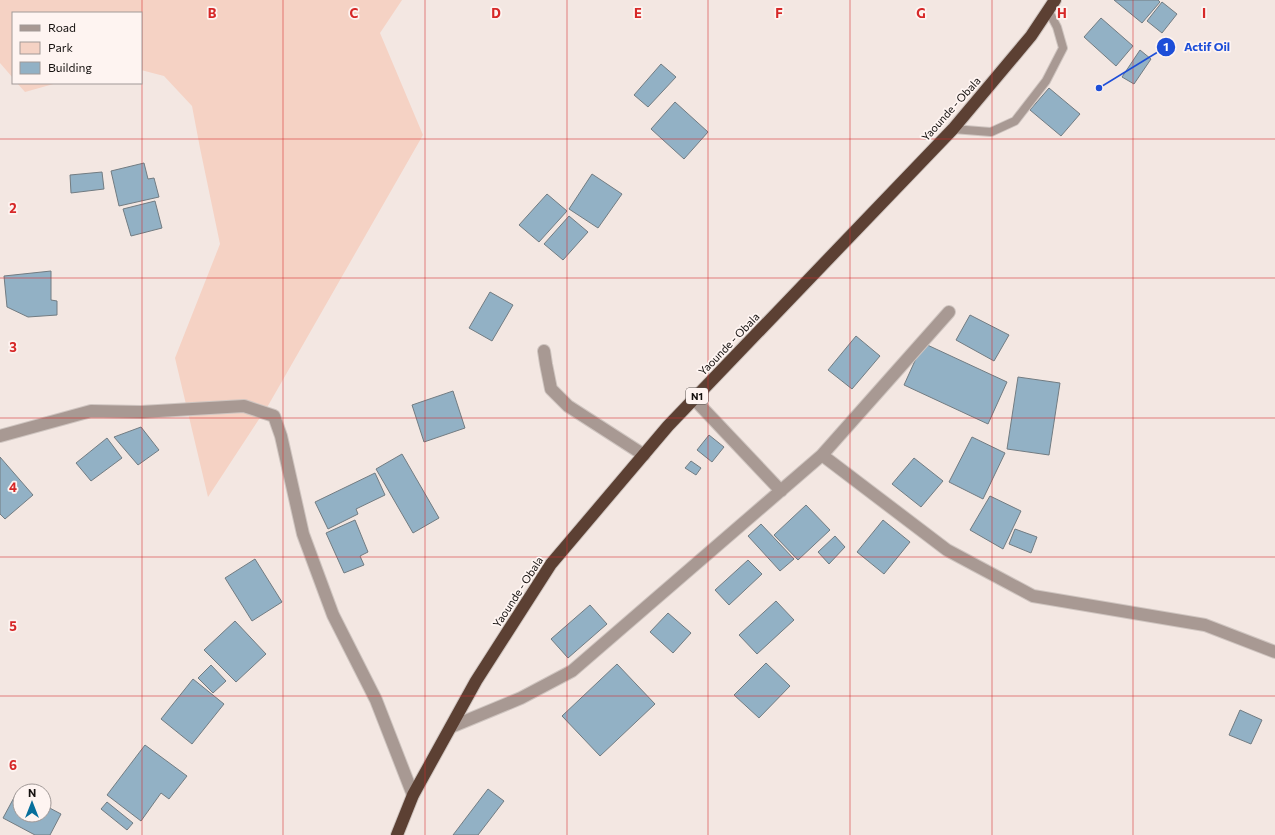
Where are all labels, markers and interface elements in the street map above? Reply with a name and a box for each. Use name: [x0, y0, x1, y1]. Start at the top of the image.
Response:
text: B: [208, 5, 217, 21]
text: C: [350, 5, 359, 21]
text: D: [491, 5, 501, 21]
text: E: [634, 5, 642, 21]
text: F: [775, 5, 783, 21]
text: G: [916, 5, 926, 21]
text: H: [1057, 5, 1067, 21]
text: I: [1202, 5, 1206, 21]
legend: [12, 12, 142, 84]
text: Road: [48, 20, 76, 34]
callout: Actif Oil: [1156, 35, 1238, 59]
text: 1: [1163, 39, 1169, 53]
text: Actif Oil: [1184, 39, 1230, 53]
text: Park: [48, 40, 74, 54]
text: Building: [48, 60, 92, 74]
street label: Yaounde - Obala: [918, 74, 983, 143]
text: 2: [9, 200, 17, 216]
street label: Yaounde - Obala: [696, 310, 762, 378]
text: 3: [9, 339, 17, 355]
road number: N1: [686, 388, 708, 404]
text: 4: [9, 479, 17, 495]
street label: Yaounde - Obala: [490, 554, 545, 630]
text: 5: [9, 618, 17, 634]
text: 6: [9, 757, 17, 773]
north arrow: [12, 783, 52, 823]
text: N: [28, 786, 36, 799]

